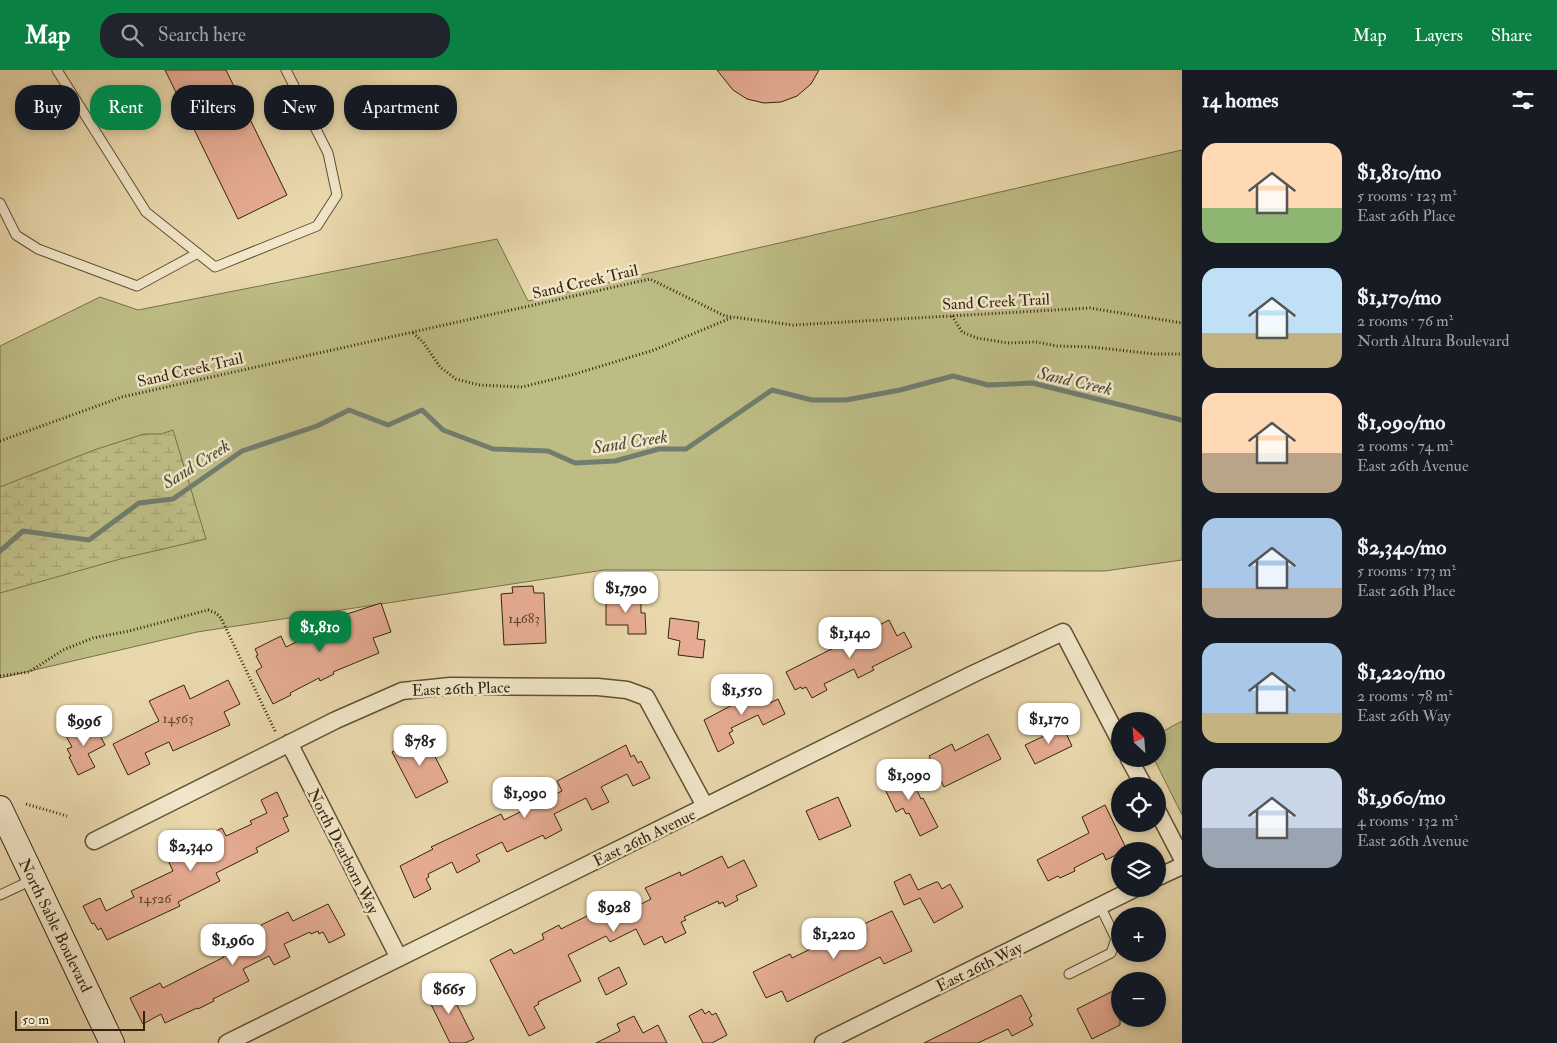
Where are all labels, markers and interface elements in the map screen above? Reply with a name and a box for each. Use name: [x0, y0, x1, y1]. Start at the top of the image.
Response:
search box: [100, 13, 450, 58]
text: Map: [25, 20, 70, 51]
icon: search: [118, 21, 146, 49]
text: Search here: [158, 23, 246, 47]
text: Map: [1353, 24, 1387, 47]
text: Layers: [1415, 24, 1463, 47]
text: Share: [1491, 24, 1532, 47]
chip: Buy: [15, 85, 80, 130]
chip: Rent: [90, 85, 161, 130]
chip: Filters: [171, 85, 254, 130]
chip: New: [264, 85, 334, 130]
chip: Apartment: [344, 85, 457, 130]
icon: filters: [1509, 86, 1537, 114]
text: 14 homes: [1202, 87, 1279, 114]
text: $1,810/mo: [1357, 159, 1441, 186]
icon: home: [1242, 163, 1302, 223]
text: 5 rooms · 123 m²: [1357, 186, 1457, 206]
text: East 26th Place: [1357, 206, 1455, 226]
street label: Sand Creek Trail: [530, 260, 640, 304]
text: $1,170/mo: [1357, 284, 1441, 311]
icon: home: [1242, 288, 1302, 348]
street label: Sand Creek Trail: [942, 289, 1050, 315]
text: 2 rooms · 76 m²: [1357, 311, 1453, 331]
text: North Altura Boulevard: [1357, 331, 1509, 351]
street label: Sand Creek Trail: [135, 348, 245, 392]
water label: Sand Creek: [1034, 362, 1114, 401]
text: $1,090/mo: [1357, 409, 1445, 436]
icon: home: [1242, 413, 1302, 473]
water label: Sand Creek: [590, 425, 669, 460]
water label: Sand Creek: [157, 435, 235, 495]
text: 2 rooms · 74 m²: [1357, 436, 1453, 456]
text: East 26th Avenue: [1357, 456, 1469, 476]
text: $2,340/mo: [1357, 534, 1446, 561]
icon: home: [1242, 538, 1302, 598]
text: 5 rooms · 173 m²: [1357, 561, 1456, 581]
pin: $1,790: [585, 572, 667, 614]
text: $1,790: [605, 578, 647, 598]
text: East 26th Place: [1357, 581, 1455, 601]
pin: $1,810: [279, 610, 361, 653]
house number: 14683: [508, 610, 540, 627]
pin: $1,140: [809, 616, 891, 659]
text: $1,810: [300, 617, 340, 637]
text: $1,140: [829, 623, 871, 643]
text: $1,220/mo: [1357, 659, 1445, 686]
icon: home: [1242, 663, 1302, 723]
pin: $1,550: [701, 674, 783, 716]
street label: East 26th Place: [411, 677, 511, 701]
text: $1,550: [722, 680, 762, 700]
text: 2 rooms · 78 m²: [1357, 686, 1453, 706]
pin: $1,170: [1008, 702, 1090, 745]
pin: $996: [54, 704, 114, 747]
text: East 26th Way: [1357, 706, 1451, 726]
text: $1,170: [1029, 709, 1069, 729]
house number: 14563: [162, 710, 194, 727]
text: $996: [67, 711, 101, 731]
north arrow: [1111, 712, 1166, 768]
map controls: [1111, 712, 1166, 1027]
pin: $785: [390, 724, 450, 767]
text: $785: [405, 731, 435, 751]
pin: $1,090: [868, 758, 950, 801]
text: $1,090: [887, 765, 931, 785]
pin: $1,090: [484, 776, 566, 819]
button: locate: [1111, 777, 1166, 832]
text: $1,090: [503, 783, 547, 803]
text: $1,960/mo: [1357, 784, 1445, 811]
street label: North Dearborn Way: [303, 785, 384, 918]
icon: home: [1242, 788, 1302, 848]
street label: East 26th Avenue: [590, 804, 699, 871]
text: 4 rooms · 132 m²: [1357, 811, 1458, 831]
pin: $2,340: [150, 830, 232, 872]
text: East 26th Avenue: [1357, 831, 1469, 851]
text: $2,340: [169, 836, 213, 856]
button: layers: [1111, 842, 1166, 897]
street label: North Sable Boulevard: [14, 855, 96, 996]
house number: 14526: [139, 890, 172, 907]
pin: $928: [584, 890, 644, 933]
text: $928: [598, 897, 630, 917]
button: +: [1111, 907, 1166, 962]
pin: $1,220: [793, 918, 875, 960]
pin: $1,960: [192, 924, 274, 966]
text: $1,220: [813, 924, 856, 944]
text: $1,960: [211, 930, 255, 950]
street label: East 26th Way: [933, 937, 1027, 996]
pin: $665: [419, 972, 479, 1015]
button: −: [1111, 972, 1166, 1027]
text: $665: [433, 979, 465, 999]
scale bar: [15, 1008, 145, 1031]
text: 50 m: [22, 1011, 49, 1028]

